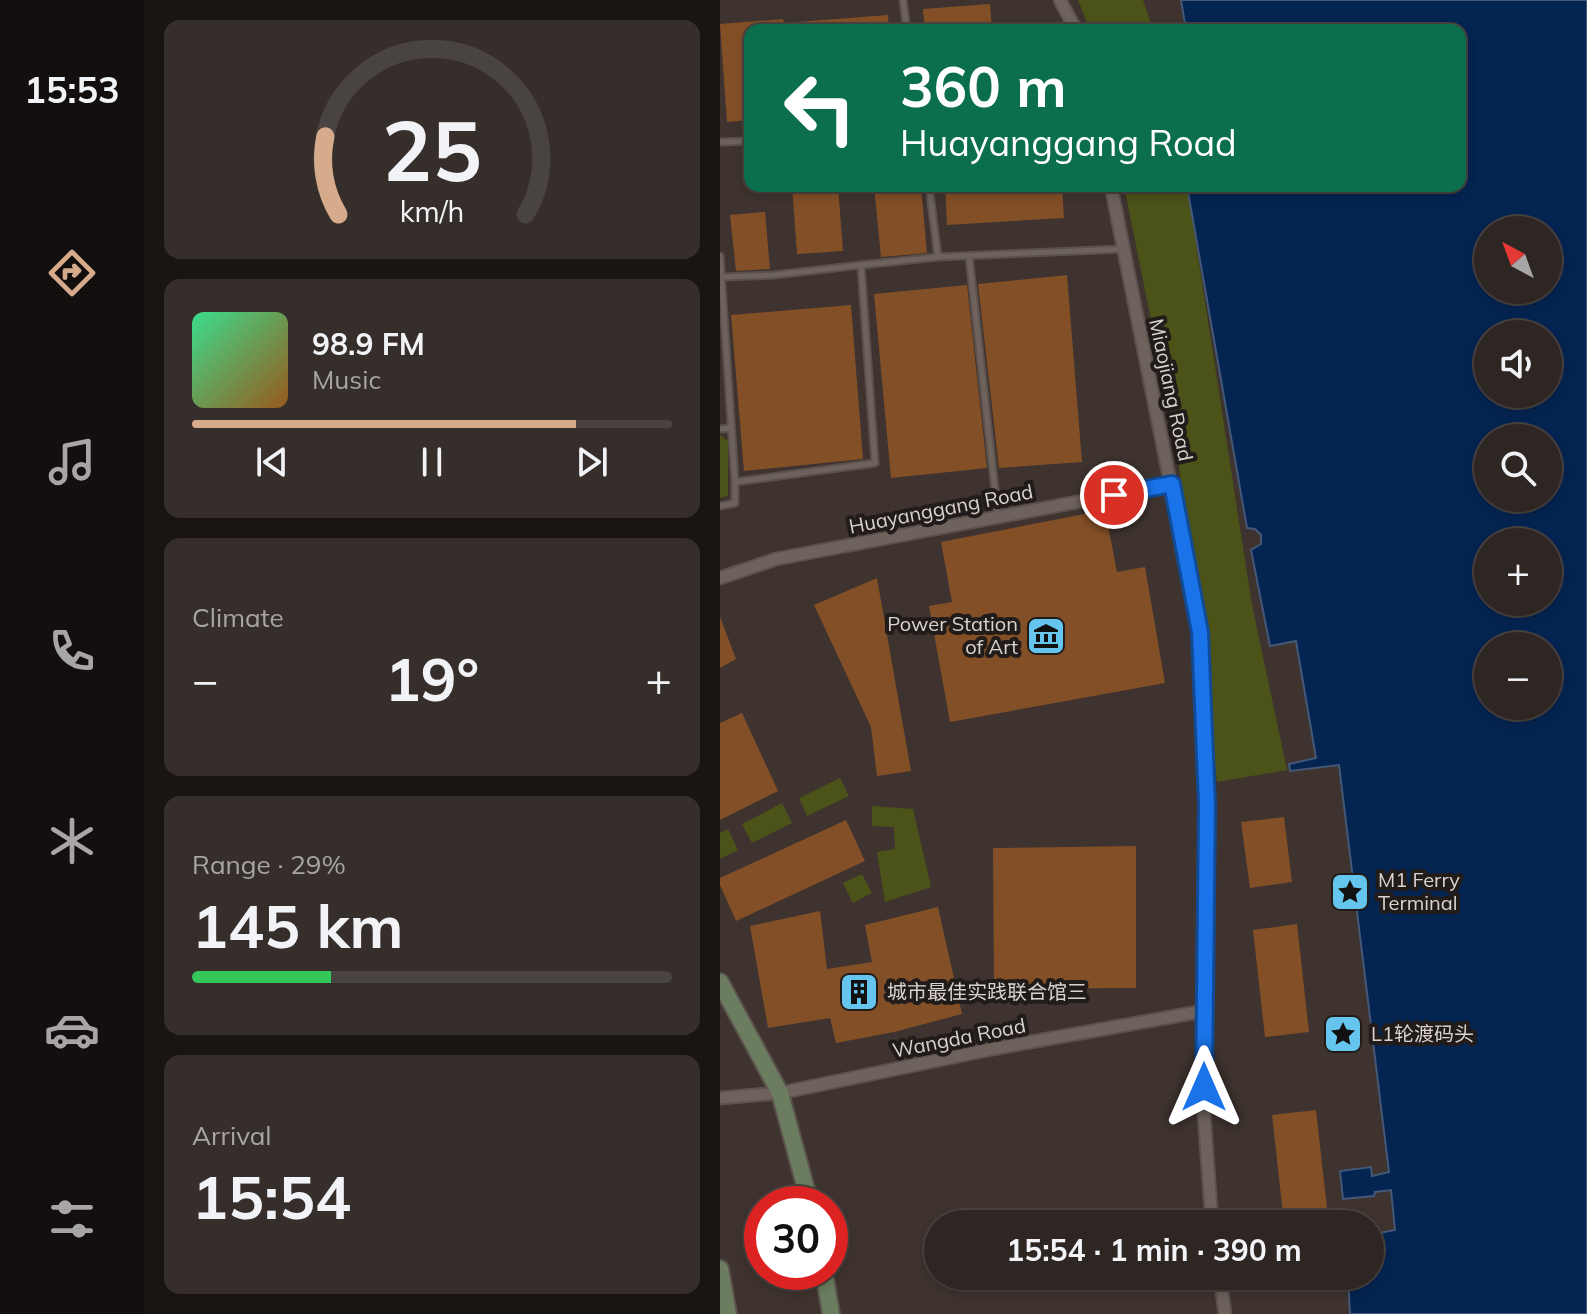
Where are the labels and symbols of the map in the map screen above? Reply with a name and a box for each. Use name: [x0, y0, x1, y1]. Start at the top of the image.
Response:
north arrow: [1474, 216, 1562, 304]
street label: Miaojiang Road: [1144, 316, 1199, 463]
pin: [1080, 461, 1148, 529]
street label: Huayanggang Road: [847, 478, 1035, 539]
place label: Power Station of Art: [887, 611, 1018, 659]
museum icon: Power Station of Art: [1025, 615, 1067, 657]
place label: M1 Ferry Terminal: [1378, 867, 1460, 915]
place icon: M1 Ferry Terminal: [1329, 871, 1371, 913]
building icon: 城市最佳实践联合馆三: [838, 971, 880, 1013]
place label: 城市最佳实践联合馆三: [887, 979, 1087, 1004]
street label: Wangda Road: [890, 1012, 1028, 1063]
place icon: L1轮渡码头: [1322, 1013, 1364, 1055]
place label: L1轮渡码头: [1371, 1021, 1474, 1046]
position arrow: [1162, 1045, 1246, 1129]
speed limit sign: 30: [744, 1186, 848, 1290]

